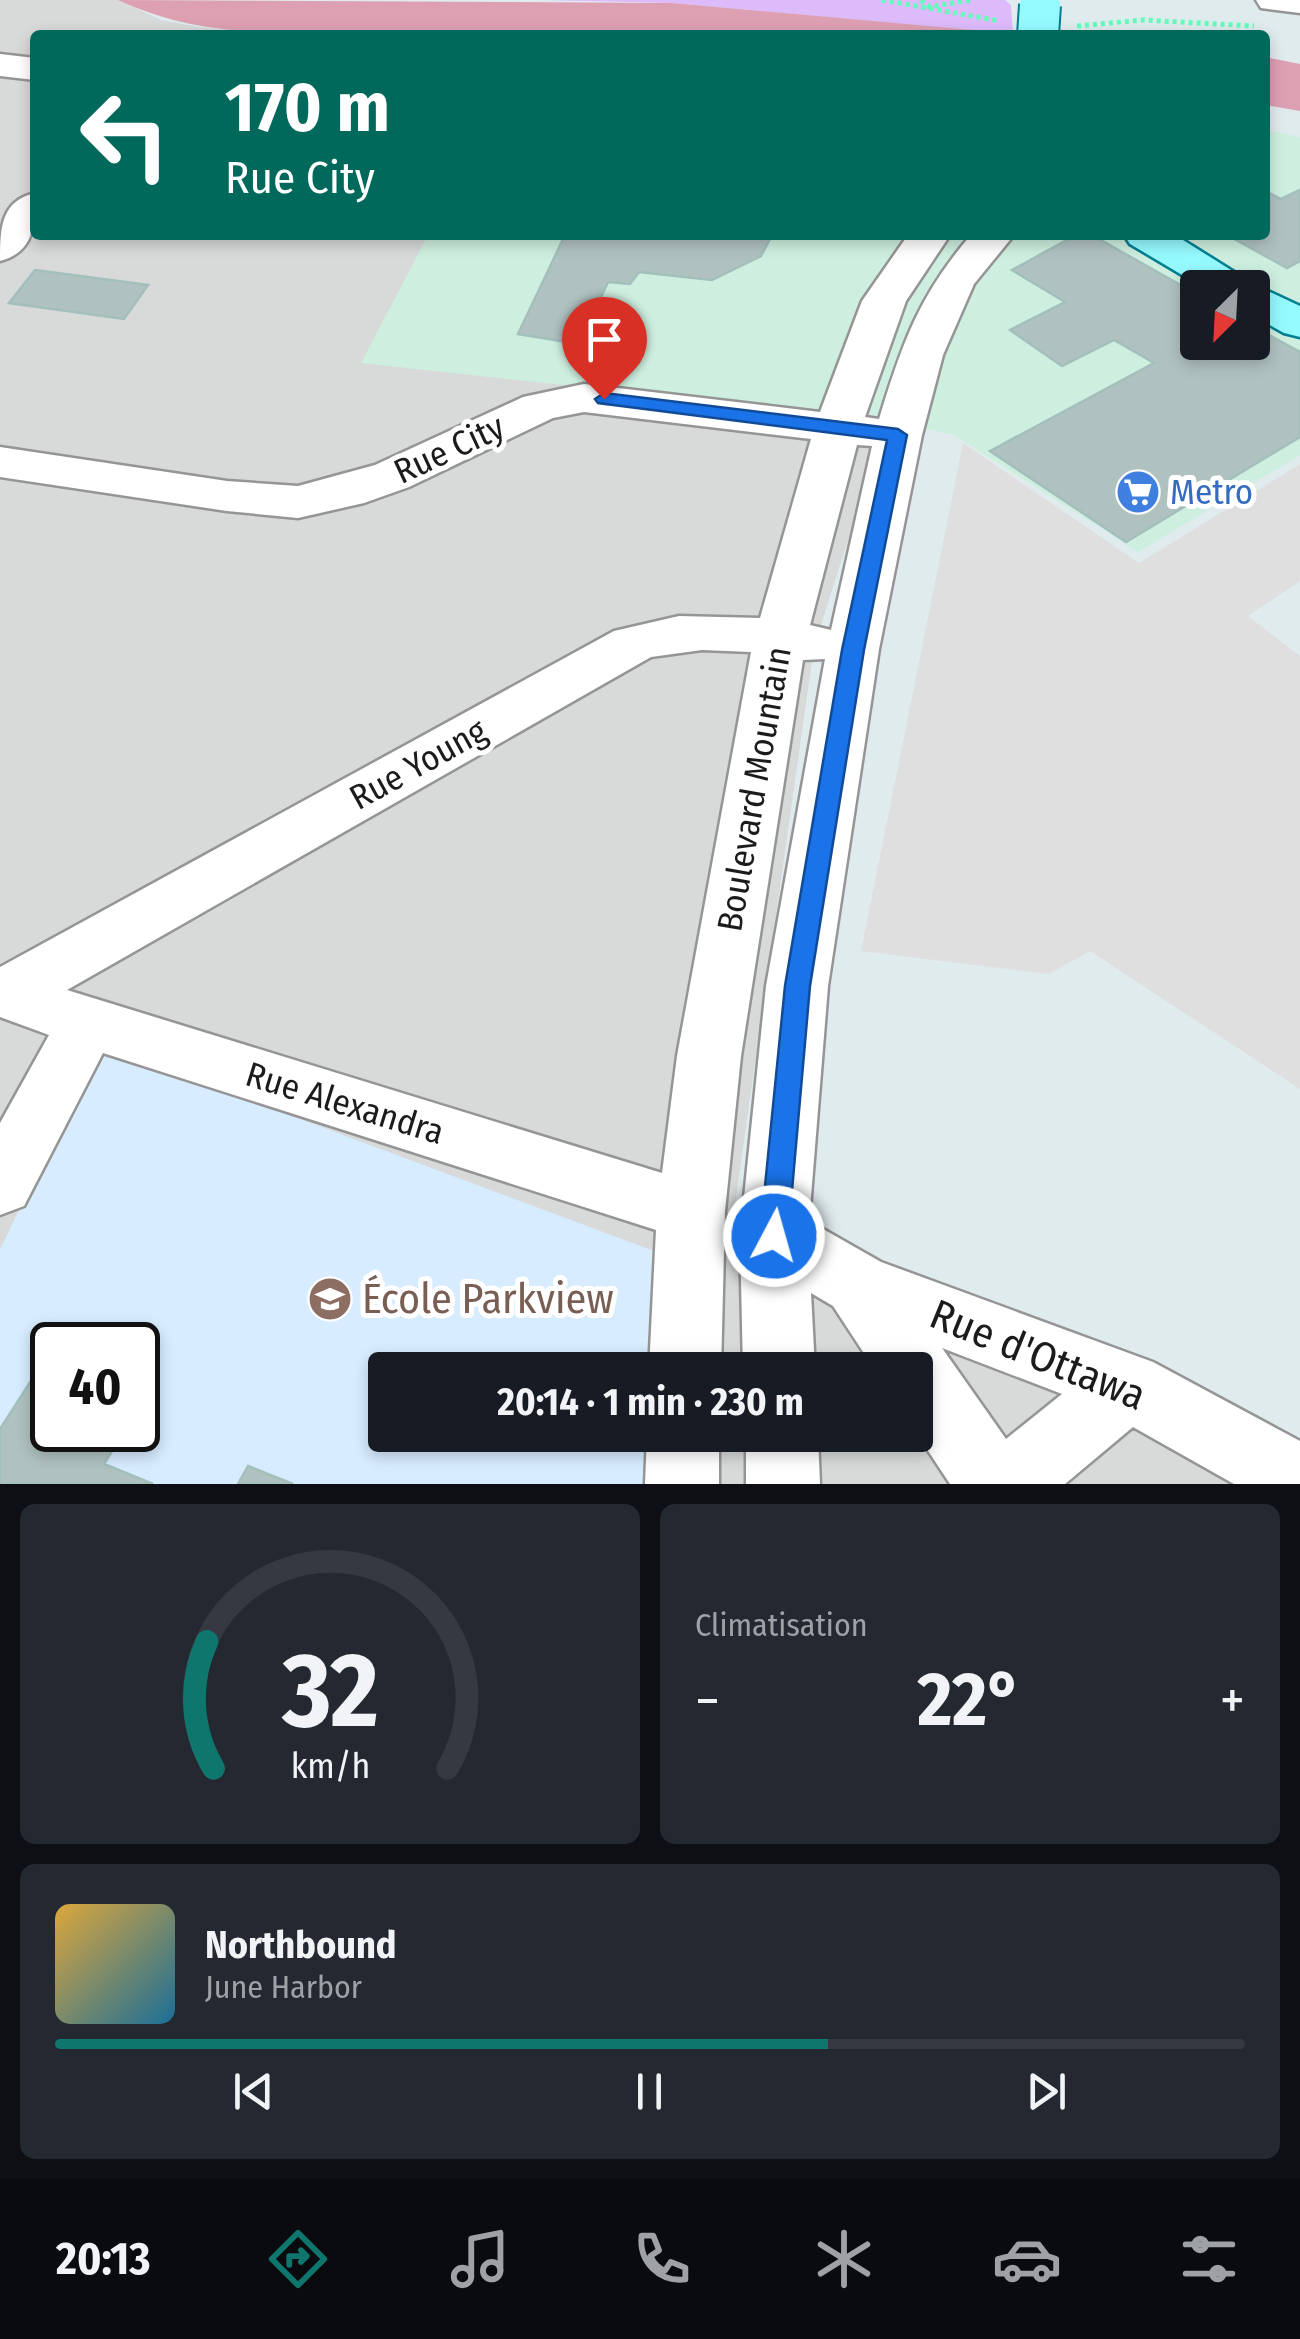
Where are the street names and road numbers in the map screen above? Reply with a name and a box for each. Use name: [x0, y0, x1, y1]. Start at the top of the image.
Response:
street label: Rue City: [387, 405, 511, 493]
street label: Boulevard Mountain: [708, 643, 800, 935]
street label: Rue Young: [342, 709, 494, 819]
street label: Rue Alexandra: [241, 1053, 449, 1153]
street label: Rue d'Ottawa: [923, 1289, 1153, 1421]

